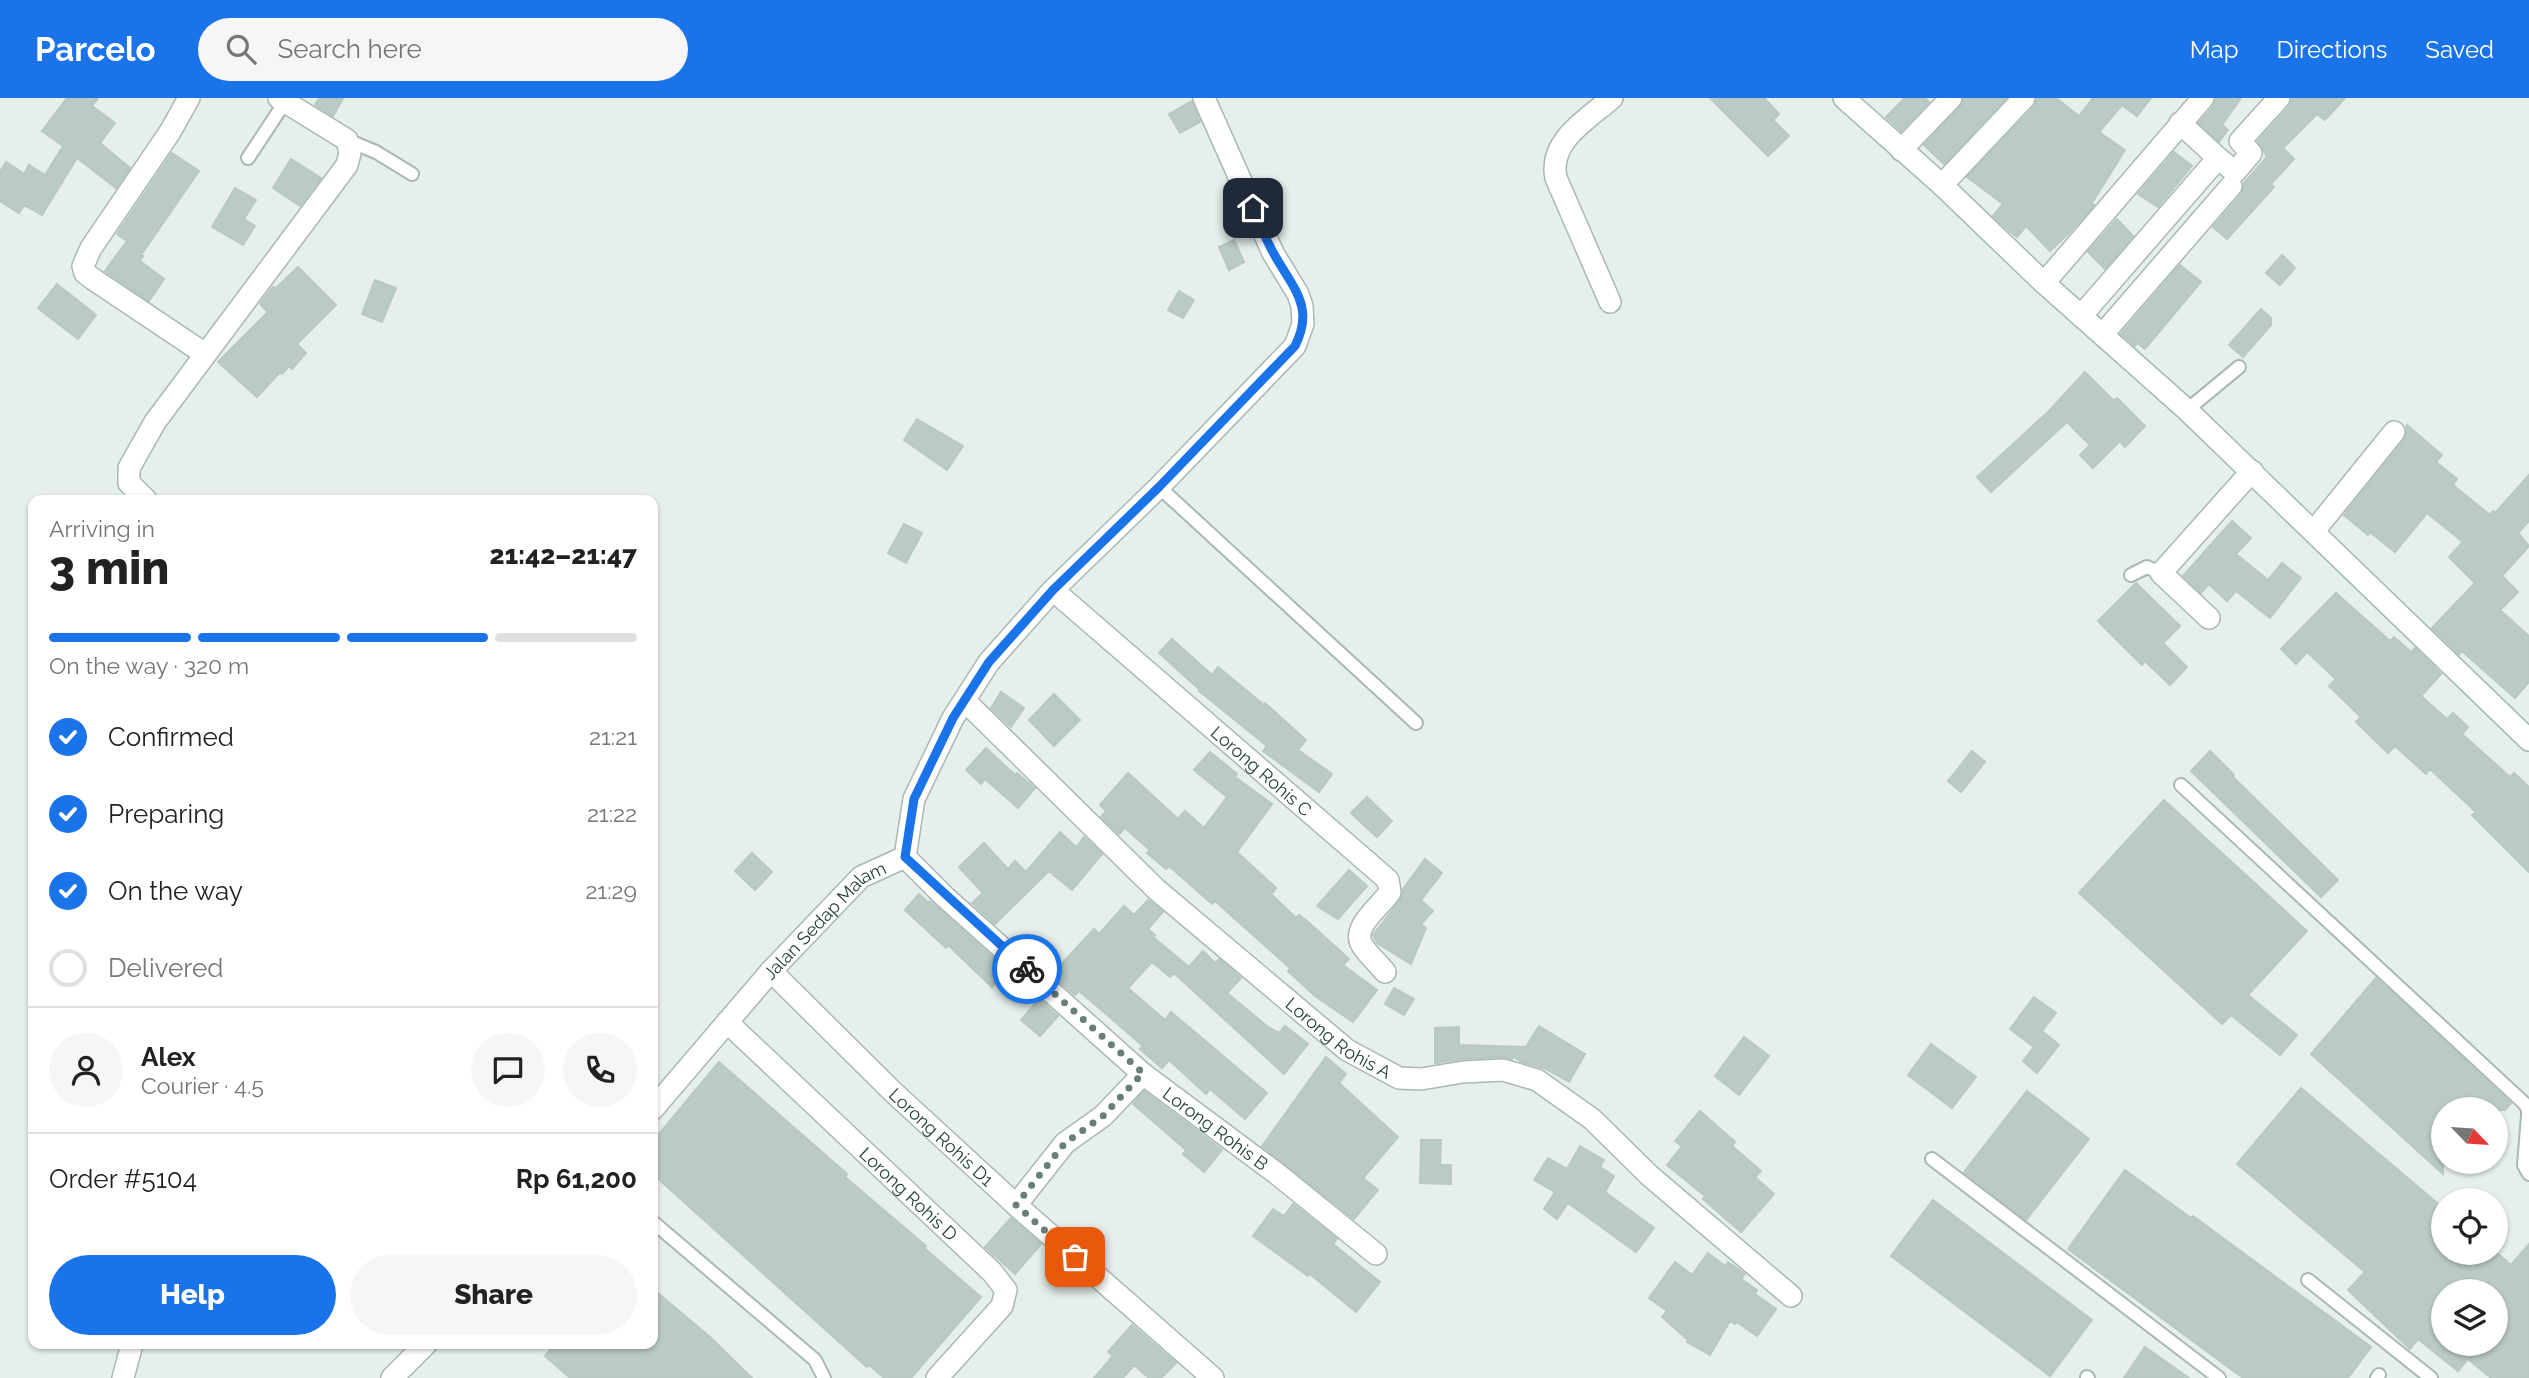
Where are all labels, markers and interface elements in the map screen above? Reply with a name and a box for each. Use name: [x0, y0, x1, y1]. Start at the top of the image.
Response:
search box: [198, 18, 688, 81]
text: Parcelo: [35, 30, 156, 69]
icon: search: [222, 30, 260, 68]
text: Search here: [278, 34, 422, 64]
text: Map: [2190, 35, 2239, 64]
text: Directions: [2277, 35, 2387, 64]
text: Saved: [2425, 35, 2494, 64]
pin: [1223, 178, 1283, 238]
icon: home: [1234, 189, 1272, 227]
text: Arriving in: [49, 515, 155, 542]
text: 21:42–21:47: [490, 540, 637, 570]
text: 3 min: [49, 541, 169, 595]
text: On the way · 320 m: [49, 652, 249, 679]
icon: check: [49, 718, 87, 756]
street label: Lorong Rohis C: [1207, 721, 1316, 820]
text: Confirmed: [108, 722, 234, 752]
text: 21:21: [589, 723, 637, 750]
icon: check: [49, 795, 87, 833]
text: Preparing: [108, 799, 224, 829]
text: 21:22: [587, 800, 637, 827]
street label: Jalan Sedap Malam: [758, 857, 889, 983]
icon: check: [49, 872, 87, 910]
text: On the way: [108, 876, 243, 906]
text: 21:29: [585, 877, 637, 904]
courier: [992, 934, 1062, 1004]
icon: bike: [1008, 950, 1046, 988]
text: Delivered: [108, 953, 223, 983]
street label: Lorong Rohis A: [1282, 993, 1395, 1082]
button: person: [49, 1033, 123, 1107]
button: chat: [471, 1033, 545, 1107]
button: phone: [563, 1033, 637, 1107]
text: Alex: [141, 1042, 196, 1072]
text: Courier · 4.5: [141, 1072, 264, 1099]
street label: Lorong Rohis B: [1159, 1082, 1273, 1174]
street label: Lorong Rohis D1: [885, 1083, 999, 1190]
north arrow: [2431, 1097, 2508, 1174]
map controls: [2431, 1097, 2508, 1356]
street label: Lorong Rohis D: [856, 1142, 962, 1245]
text: Order #5104: [49, 1164, 197, 1194]
text: Rp 61,200: [516, 1164, 637, 1194]
button: locate: [2431, 1188, 2508, 1265]
pin: [1045, 1227, 1105, 1287]
icon: bag: [1056, 1238, 1094, 1276]
button: Help: [49, 1255, 336, 1335]
button: Share: [350, 1255, 637, 1335]
button: layers: [2431, 1279, 2508, 1356]

